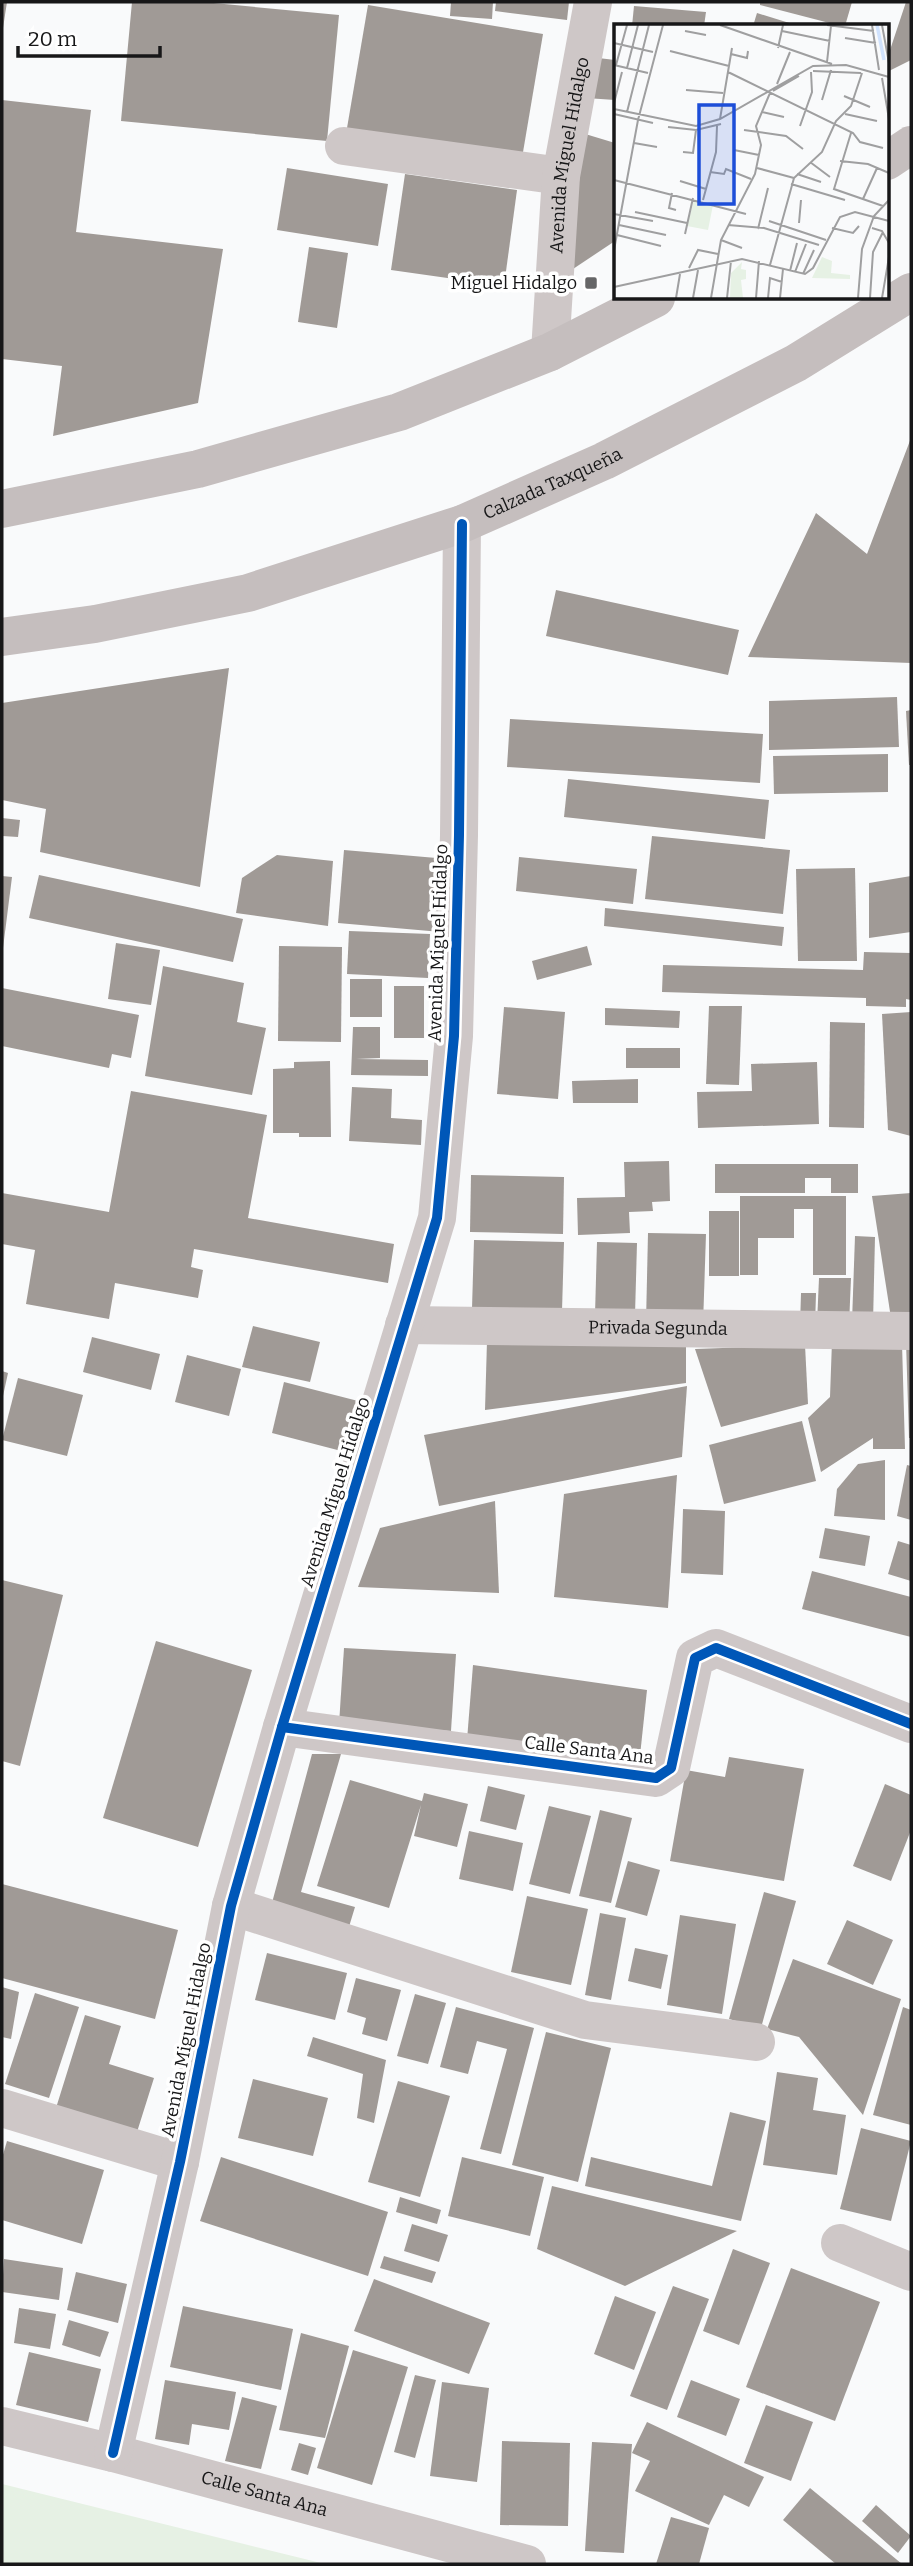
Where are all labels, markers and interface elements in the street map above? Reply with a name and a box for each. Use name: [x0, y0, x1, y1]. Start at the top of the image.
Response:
scale bar: [18, 14, 159, 58]
inset map: [614, 24, 888, 299]
text: 20 m: [28, 26, 77, 52]
street label: Avenida Miguel Hidalgo: [545, 55, 594, 254]
place label: Miguel Hidalgo: [450, 272, 577, 294]
marker: Miguel Hidalgo: [583, 275, 599, 291]
street label: Calzada Taxqueña: [480, 443, 626, 524]
street label: Avenida Miguel Hidalgo: [424, 844, 452, 1042]
street label: Privada Segunda: [588, 1316, 728, 1340]
street label: Avenida Miguel Hidalgo: [296, 1394, 374, 1590]
street label: Calle Santa Ana: [523, 1731, 655, 1769]
street label: Avenida Miguel Hidalgo: [156, 1941, 216, 2139]
street label: Calle Santa Ana: [199, 2466, 330, 2521]

